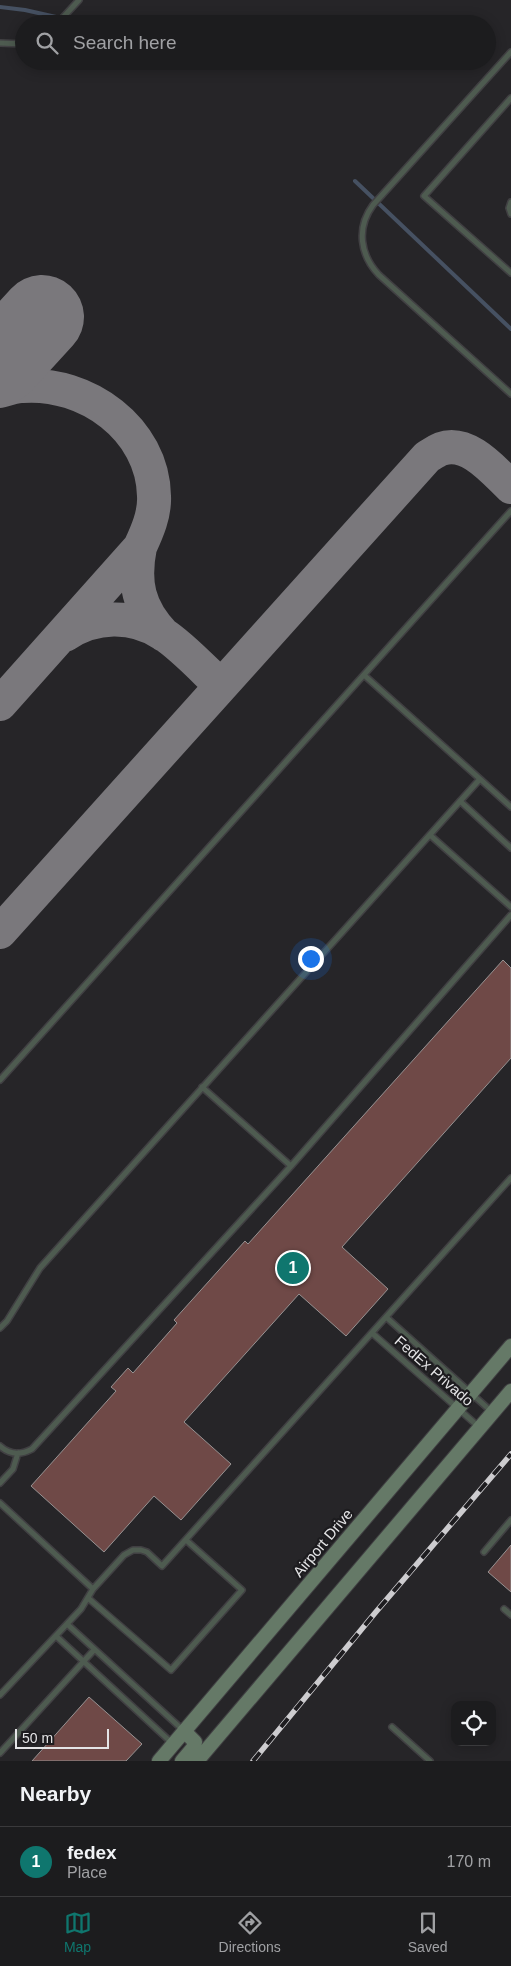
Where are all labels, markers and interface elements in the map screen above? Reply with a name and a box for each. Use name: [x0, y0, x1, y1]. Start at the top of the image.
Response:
search box: [15, 15, 496, 70]
icon: search: [33, 29, 61, 57]
text: Search here: [73, 32, 177, 53]
your location: [298, 946, 324, 972]
pin: 1: [277, 1249, 309, 1287]
street label: FedEx Privado: [392, 1332, 477, 1409]
street label: Airport Drive: [289, 1505, 356, 1580]
map controls: [451, 1701, 496, 1746]
button: locate: [451, 1701, 496, 1746]
scale bar: [15, 1726, 109, 1749]
text: 50 m: [22, 1730, 53, 1746]
text: Nearby: [20, 1782, 91, 1805]
text: fedex: [67, 1842, 117, 1863]
text: 1: [32, 1853, 40, 1870]
text: 170 m: [447, 1853, 491, 1870]
text: Place: [67, 1864, 107, 1881]
tab: Map: [64, 1909, 92, 1955]
tab: Directions: [219, 1909, 281, 1955]
tab: Saved: [408, 1909, 447, 1955]

